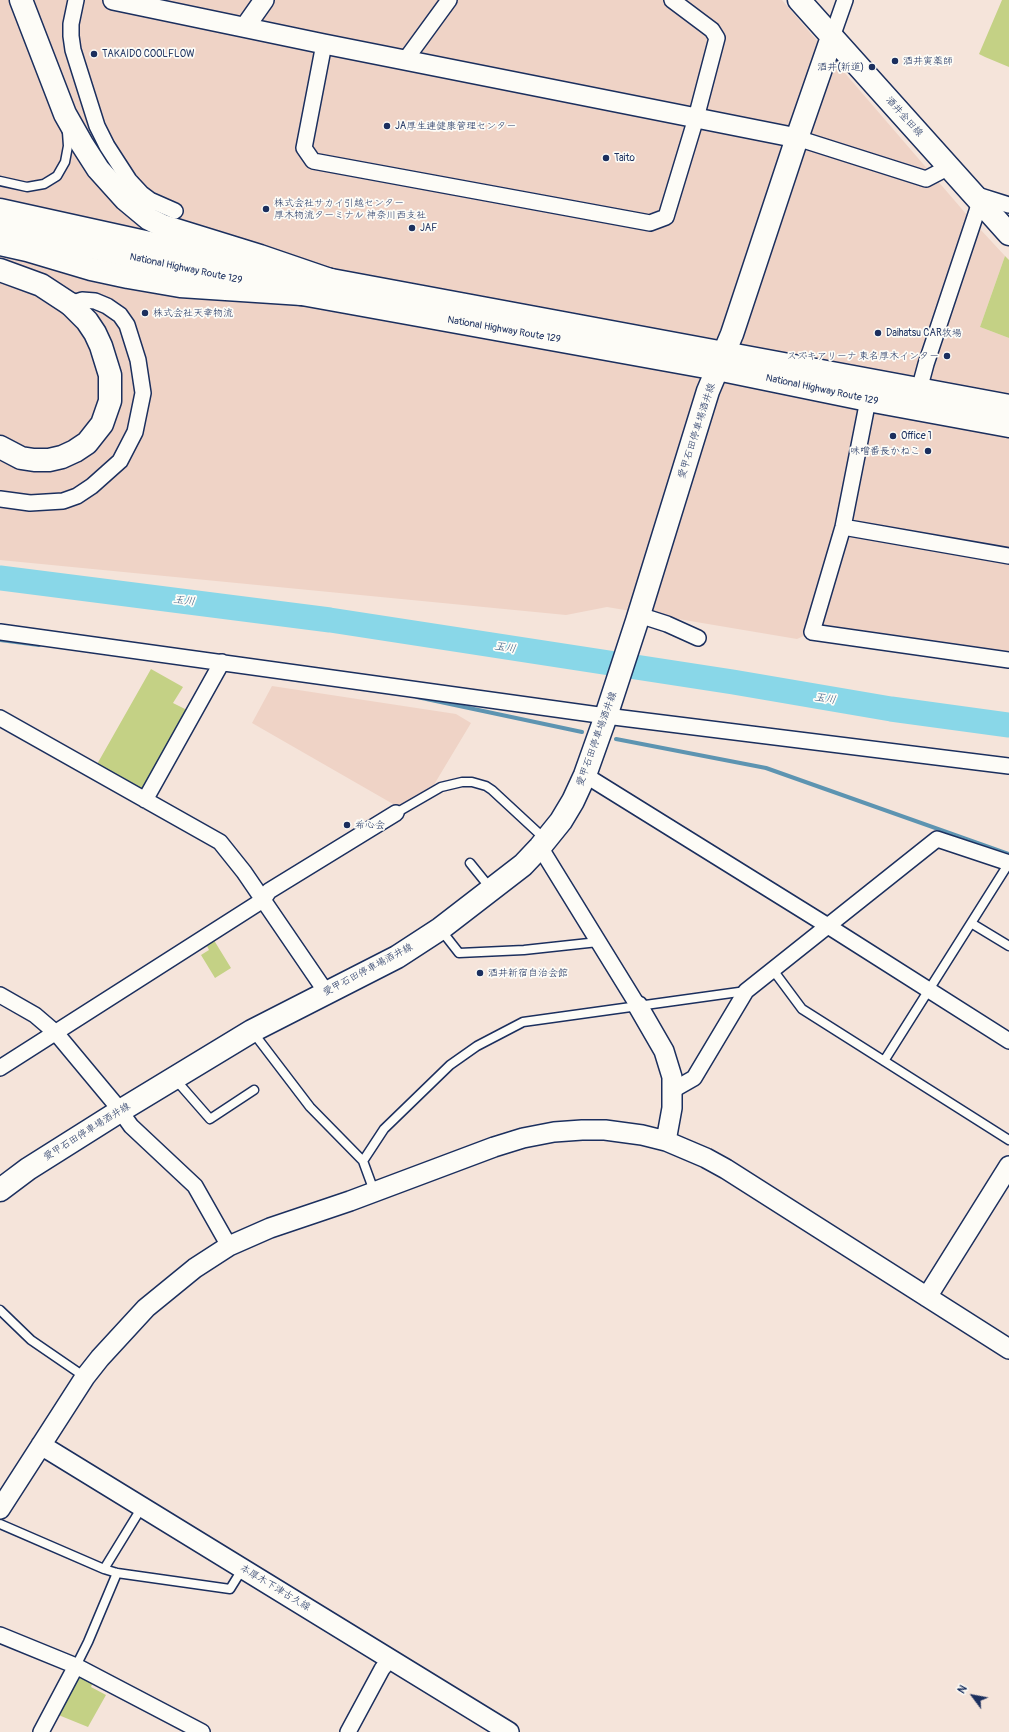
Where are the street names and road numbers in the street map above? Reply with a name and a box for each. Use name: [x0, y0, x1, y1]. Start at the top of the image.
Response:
street label: 酒井金田線: [883, 94, 925, 140]
street label: National Highway Route 129: [129, 251, 243, 287]
street label: National Highway Route 129: [446, 314, 562, 346]
street label: National Highway Route 129: [765, 372, 879, 408]
street label: 愛甲石田停車場酒井線: [676, 382, 718, 480]
street label: 愛甲石田停車場酒井線: [574, 690, 620, 788]
street label: 愛甲石田停車場酒井線: [321, 941, 415, 999]
street label: 愛甲石田停車場酒井線: [41, 1100, 133, 1164]
street label: 本厚木下津古久線: [238, 1562, 312, 1614]

